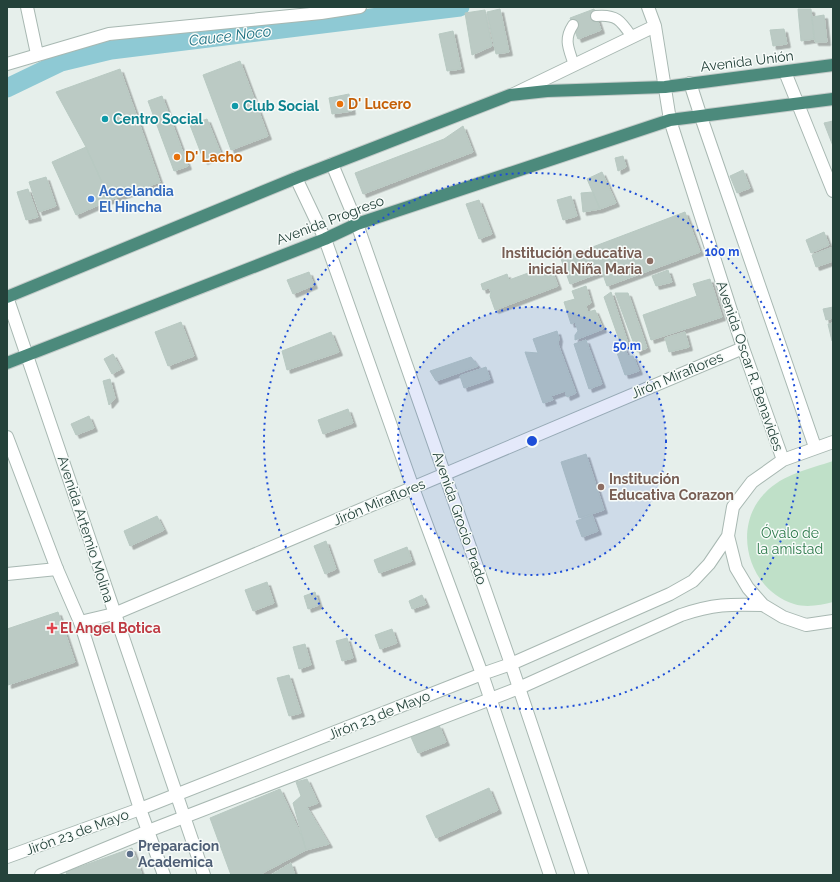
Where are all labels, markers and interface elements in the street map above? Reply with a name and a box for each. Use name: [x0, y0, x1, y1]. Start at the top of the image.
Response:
water label: Cauce Noco: [188, 22, 272, 50]
street label: Avenida Unión: [699, 47, 795, 75]
place label: D' Lucero: [348, 96, 412, 112]
place label: Club Social: [243, 98, 319, 114]
marker: D' Lucero: [335, 99, 345, 109]
marker: Club Social: [230, 101, 240, 111]
place label: Centro Social: [113, 111, 203, 127]
marker: Centro Social: [100, 114, 110, 124]
place label: D' Lacho: [185, 149, 243, 165]
marker: D' Lacho: [172, 152, 182, 162]
place label: Accelandia El Hincha: [99, 183, 174, 215]
street label: Avenida Progreso: [274, 192, 386, 248]
marker: Accelandia El Hincha: [86, 194, 96, 204]
place label: Institución educativa inicial Niña Maria: [502, 245, 642, 277]
text: 100 m: [705, 245, 739, 259]
marker: Institución educativa inicial Niña Maria: [645, 256, 655, 266]
street label: Avenida Oscar R. Benavides: [713, 279, 787, 453]
text: 50 m: [613, 339, 641, 353]
street label: Jirón Miraflores: [629, 348, 726, 402]
centre of rings: [525, 434, 539, 448]
street label: Avenida Grocio Prado: [430, 449, 490, 587]
street label: Avenida Artemio Molina: [55, 454, 117, 604]
place label: Institución Educativa Corazon: [609, 471, 734, 503]
street label: Jirón Miraflores: [331, 475, 428, 529]
marker: Institución Educativa Corazon: [596, 482, 606, 492]
park label: Óvalo de la amistad: [757, 524, 823, 557]
place label: El Angel Botica: [60, 620, 161, 636]
marker: El Angel Botica: [47, 623, 57, 633]
street label: Jirón 23 de Mayo: [326, 687, 432, 743]
street label: Jirón 23 de Mayo: [23, 806, 131, 858]
place label: Preparacion Academica: [138, 838, 219, 870]
marker: Preparacion Academica: [125, 849, 135, 859]

